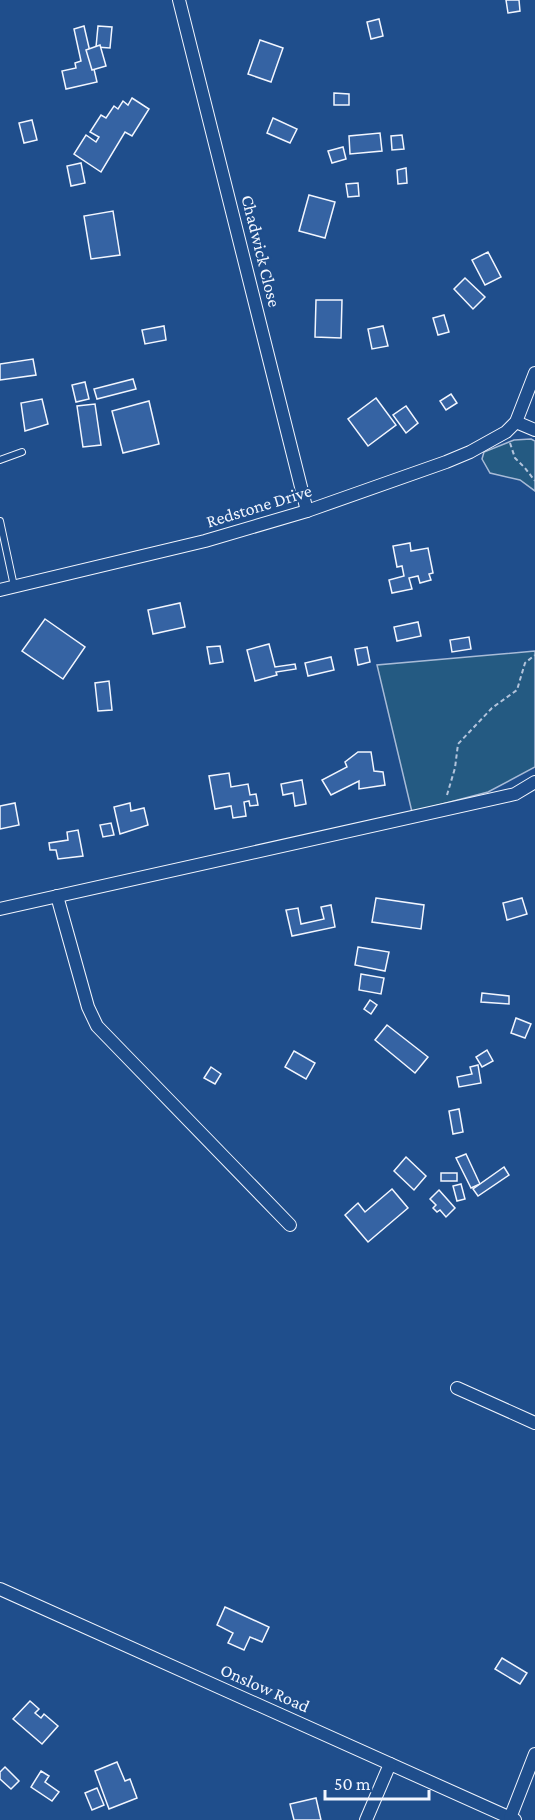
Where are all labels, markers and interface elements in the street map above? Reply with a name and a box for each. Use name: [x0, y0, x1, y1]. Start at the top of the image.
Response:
street label: Chadwick Close: [237, 193, 285, 309]
street label: Redstone Drive: [204, 480, 314, 532]
street label: Onslow Road: [217, 1659, 313, 1717]
scale bar: [325, 1763, 428, 1801]
text: 50 m: [334, 1774, 371, 1794]

